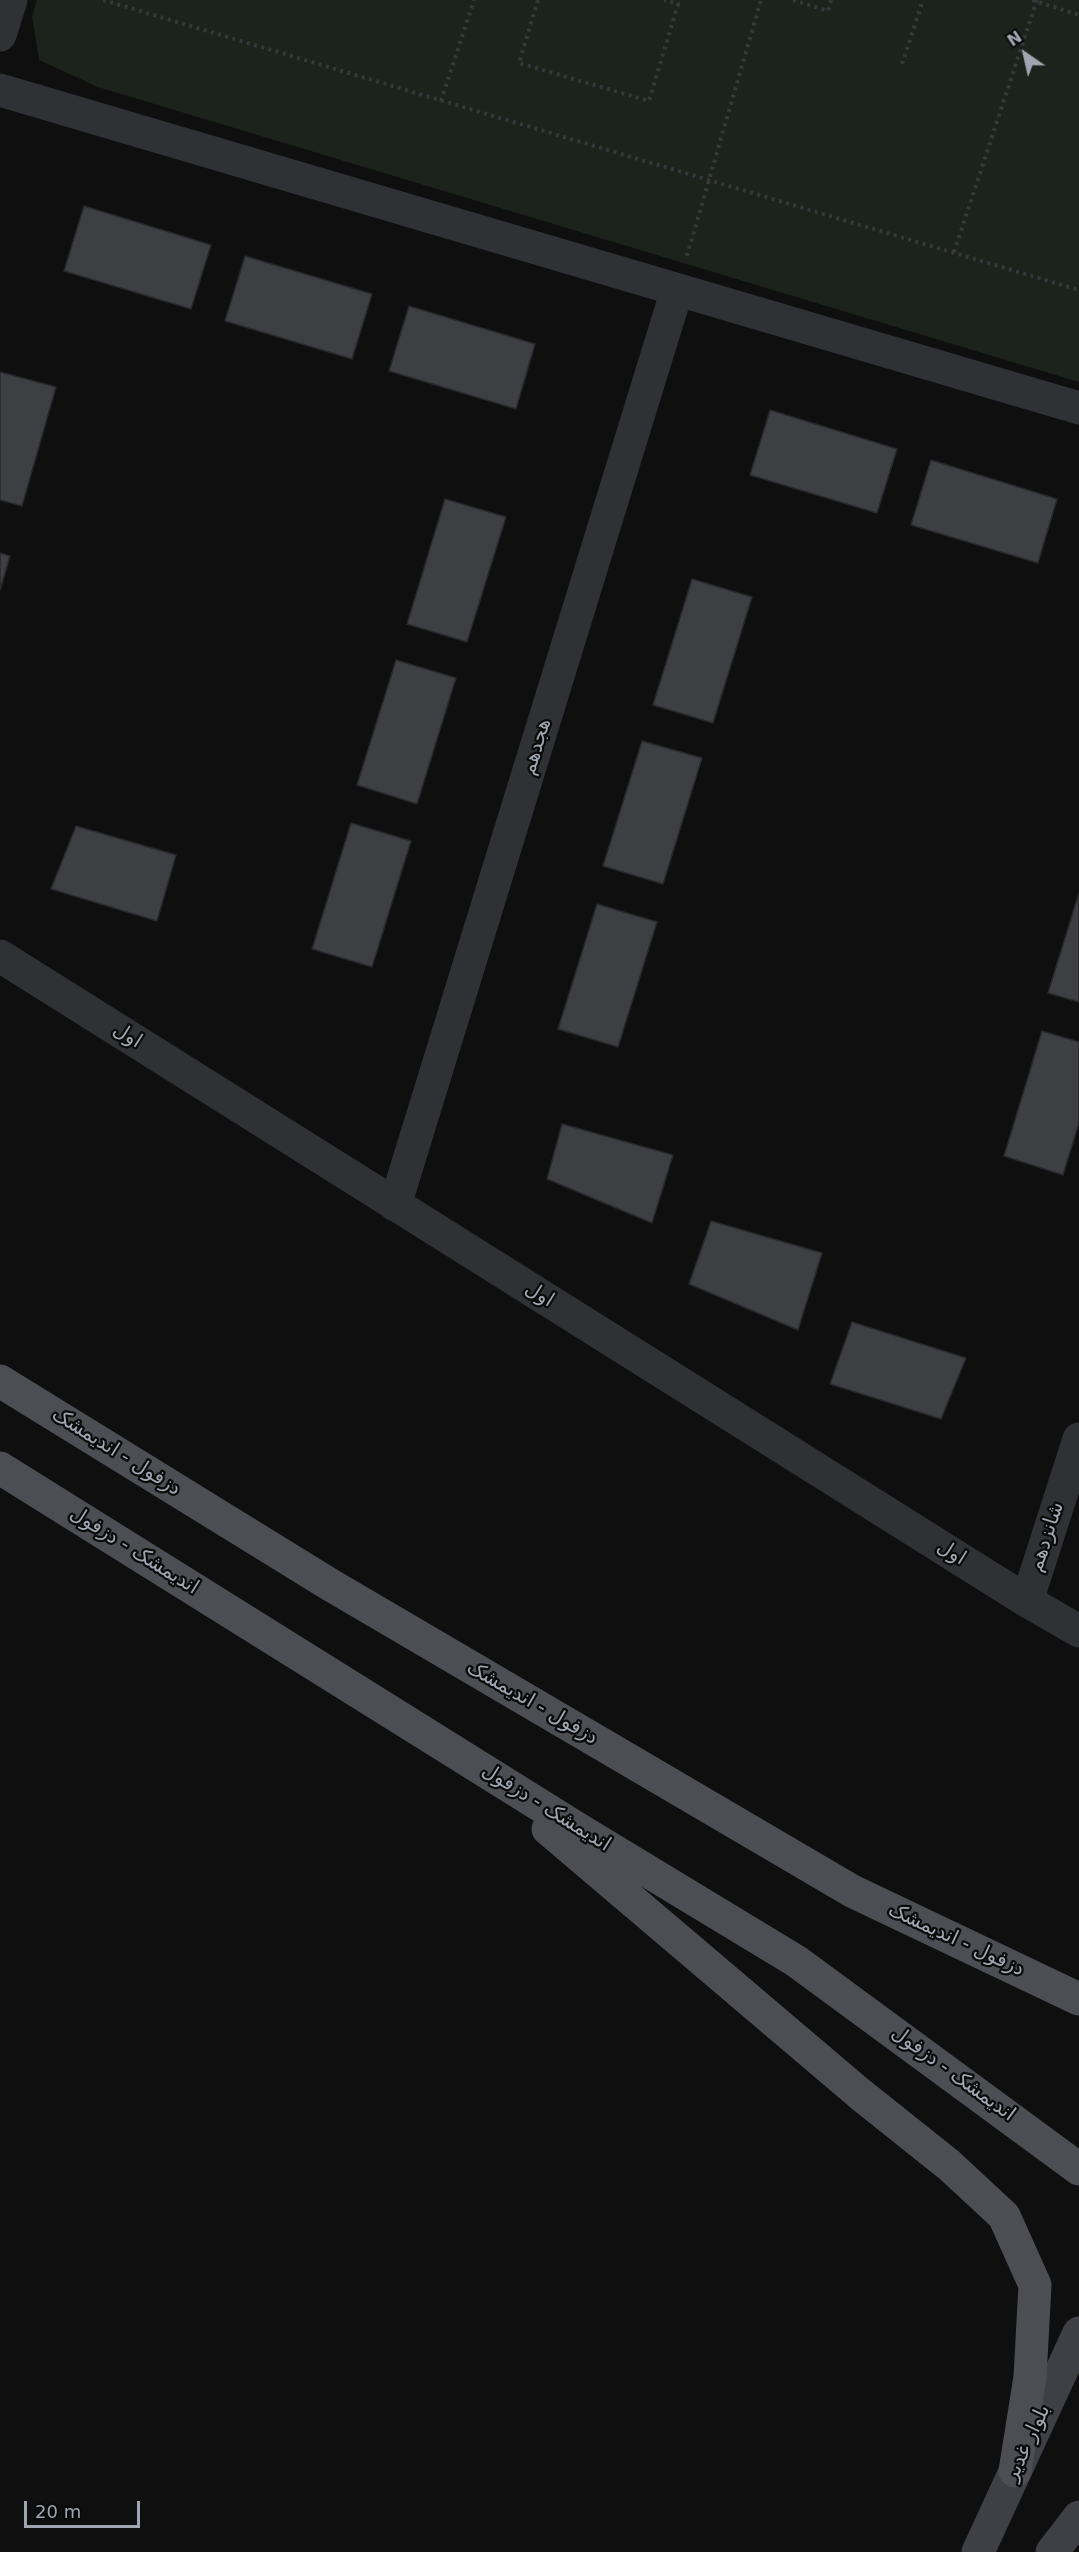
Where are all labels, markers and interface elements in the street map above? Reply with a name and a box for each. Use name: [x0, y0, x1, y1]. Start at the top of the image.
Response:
north arrow: [995, 24, 1055, 84]
text: N: [1004, 27, 1026, 50]
street label: هجدهم: [517, 716, 557, 778]
street label: اول: [108, 1018, 146, 1054]
street label: اول: [520, 1277, 558, 1313]
street label: دزفول - اندیمشک: [47, 1403, 185, 1501]
street label: شانزدهم: [1024, 1499, 1070, 1575]
street label: اندیمشک - دزفول: [65, 1502, 203, 1600]
street label: اول: [932, 1535, 970, 1571]
street label: دزفول - اندیمشک: [462, 1656, 602, 1750]
street label: اندیمشک - دزفول: [477, 1759, 615, 1857]
street label: دزفول - اندیمشک: [884, 1898, 1028, 1982]
street label: اندیمشک - دزفول: [886, 2021, 1020, 2127]
street label: بلوار غدیر: [1000, 2401, 1056, 2485]
scale bar: [27, 2489, 142, 2527]
text: 20 m: [35, 2501, 81, 2522]

